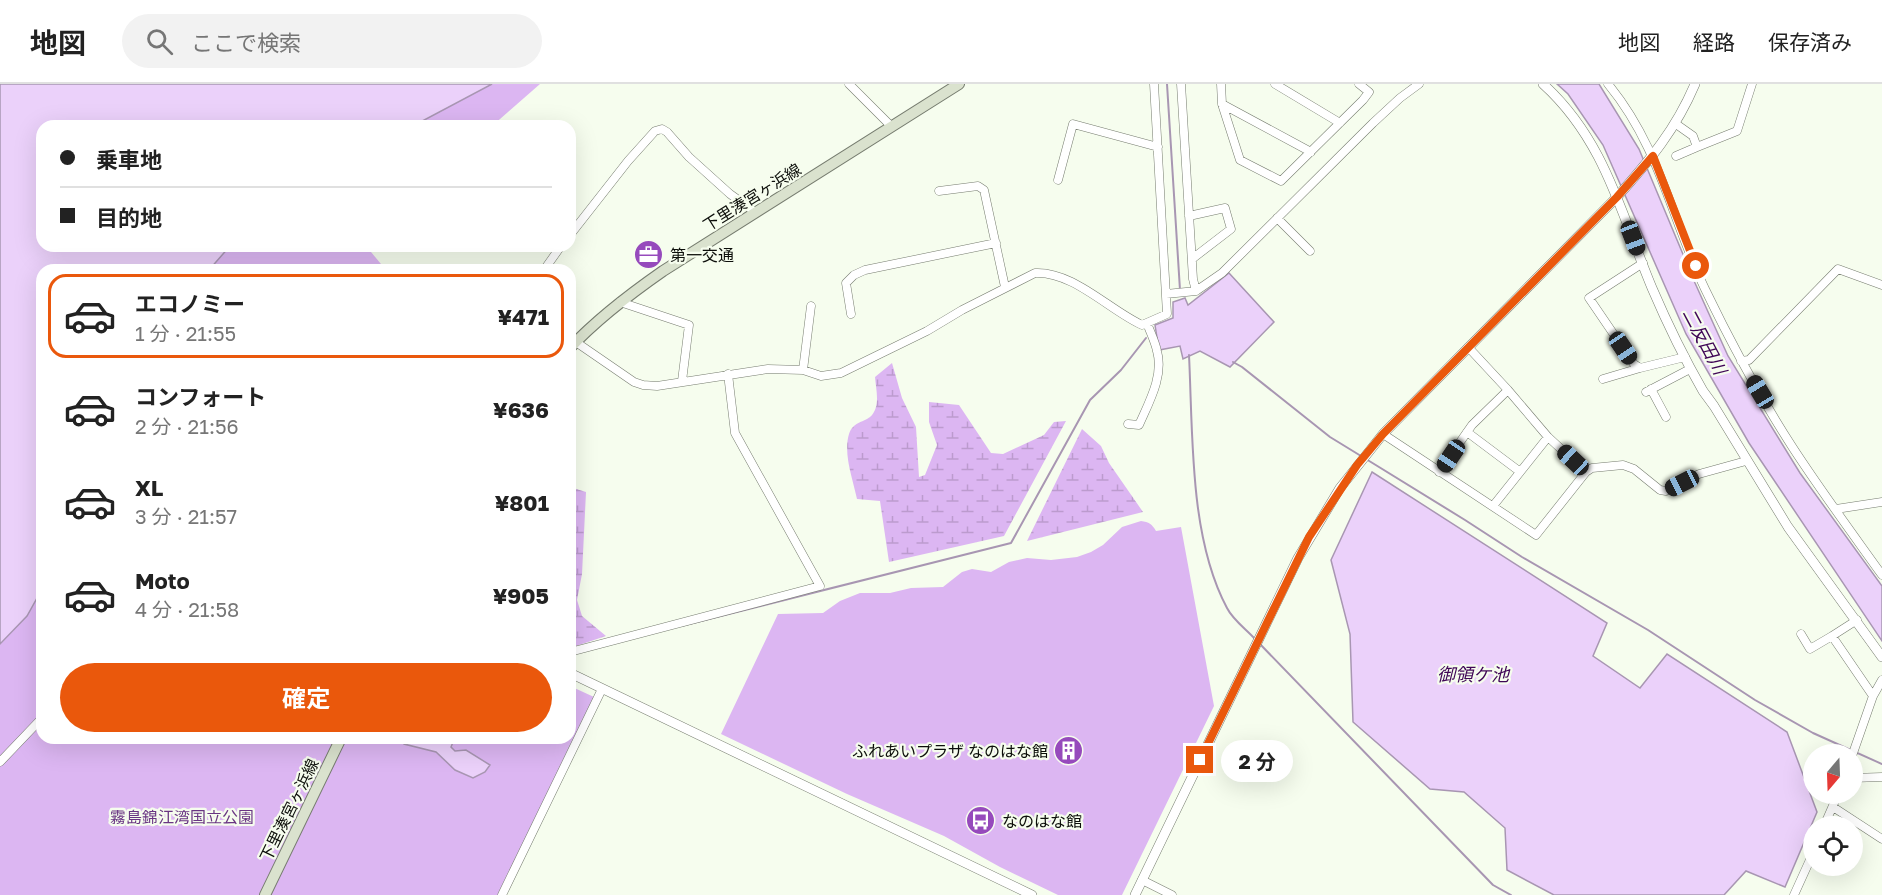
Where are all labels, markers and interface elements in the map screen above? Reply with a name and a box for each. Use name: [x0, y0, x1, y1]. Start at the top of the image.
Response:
search box: [122, 14, 542, 68]
icon: search: [143, 25, 176, 58]
text: 地図: [30, 26, 86, 59]
text: ここで検索: [191, 29, 301, 56]
text: 地図: [1618, 29, 1660, 55]
text: 経路: [1693, 29, 1735, 55]
text: 保存済み: [1768, 29, 1852, 55]
text: 乗車地: [96, 146, 162, 173]
street label: 下里湊宮ヶ浜線: [699, 159, 805, 235]
text: 目的地: [96, 204, 162, 231]
car: [1618, 218, 1648, 258]
office icon: 第一交通: [633, 239, 665, 271]
place label: 第一交通: [670, 245, 734, 265]
route start: [1682, 252, 1709, 279]
icon: car: [63, 289, 117, 343]
text: エコノミー: [135, 290, 245, 317]
text: ¥471: [497, 303, 549, 330]
water label: 二反田川: [1678, 304, 1733, 380]
text: 1 分 · 21:55: [135, 321, 236, 345]
car: [1605, 328, 1641, 368]
car: [1743, 372, 1777, 412]
icon: car: [63, 382, 117, 436]
text: コンフォート: [135, 383, 266, 410]
text: ¥636: [493, 396, 549, 423]
text: 2 分 · 21:56: [135, 414, 239, 438]
car: [1433, 436, 1469, 476]
car: [1554, 441, 1592, 479]
car: [1662, 467, 1702, 499]
text: XL: [135, 474, 163, 501]
icon: car: [63, 475, 117, 529]
text: ¥801: [495, 489, 549, 516]
text: 3 分 · 21:57: [135, 504, 237, 528]
text: Moto: [135, 567, 190, 594]
icon: car: [63, 568, 117, 622]
text: ¥905: [493, 582, 549, 609]
text: 4 分 · 21:58: [135, 597, 239, 621]
button: 確定: [60, 663, 552, 732]
water label: 御領ケ池: [1437, 663, 1511, 685]
building icon: ふれあいプラザ なのはな館: [1053, 735, 1085, 767]
callout: 2 分: [1221, 739, 1293, 781]
place label: ふれあいプラザ なのはな館: [852, 741, 1048, 761]
north arrow: [1803, 744, 1863, 804]
map controls: [1803, 744, 1863, 876]
route end: [1186, 746, 1213, 773]
text: 2 分: [1238, 749, 1276, 773]
street label: 下里湊宮ヶ浜線: [255, 755, 323, 865]
bus stop icon: なのはな館: [965, 805, 997, 837]
park label: 霧島錦江湾国立公園: [110, 807, 254, 827]
place label: なのはな館: [1002, 811, 1082, 831]
button: locate: [1803, 816, 1863, 876]

